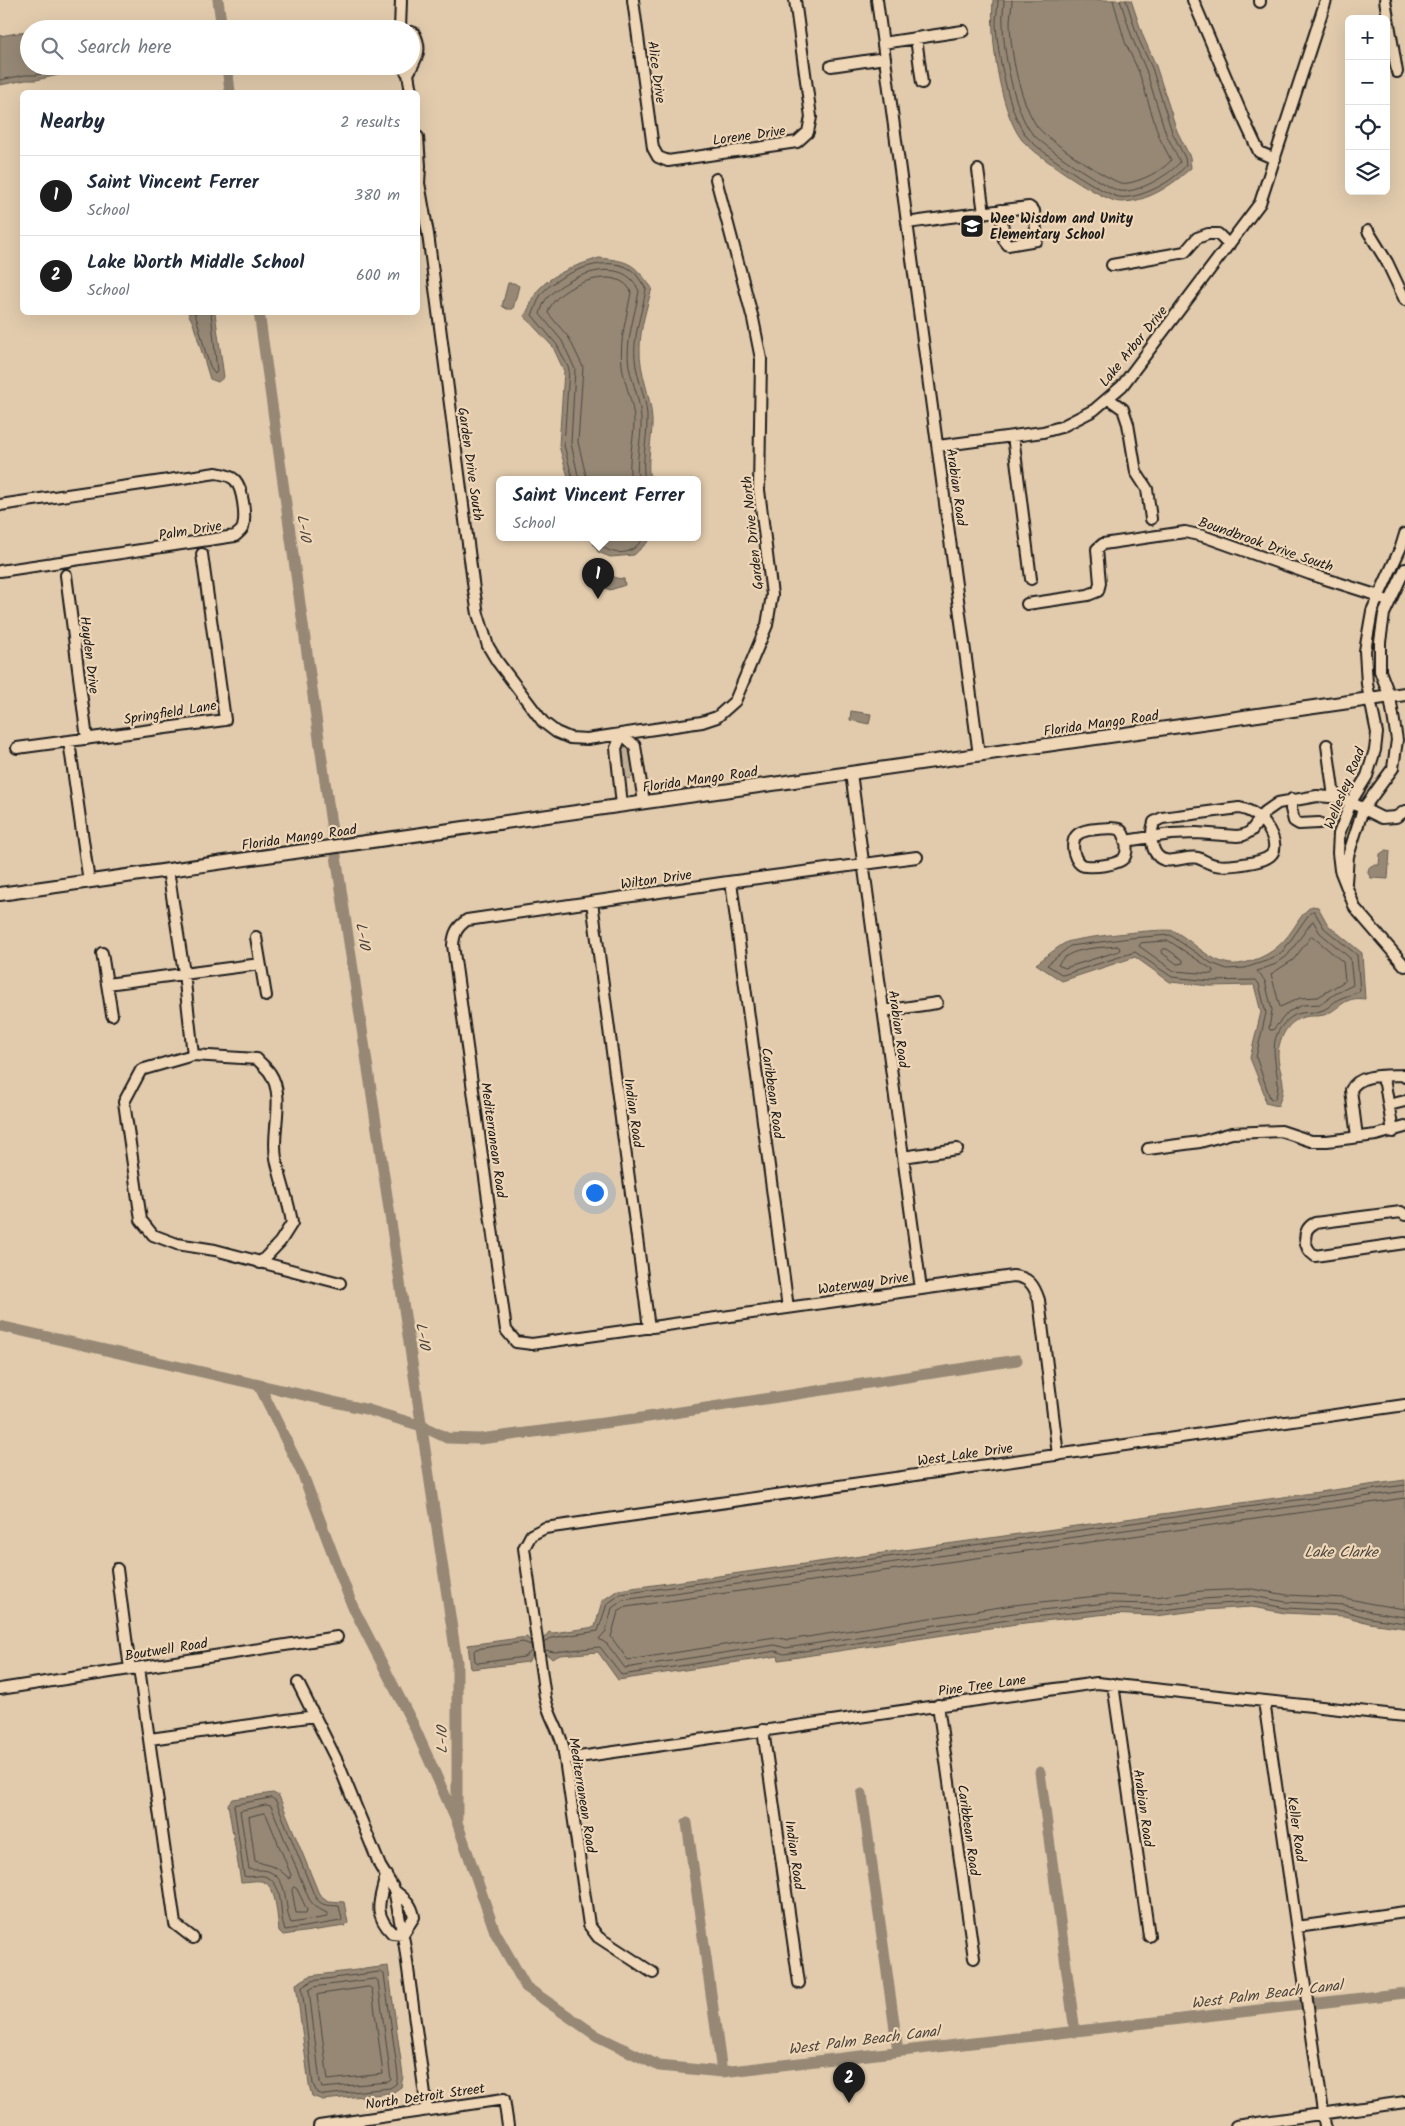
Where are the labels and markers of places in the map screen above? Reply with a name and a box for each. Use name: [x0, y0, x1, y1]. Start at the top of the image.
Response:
place label: Wee Wisdom and Unity Elementary School: [990, 208, 1134, 246]
school or university icon: Wee Wisdom and Unity Elementary School: [959, 213, 985, 239]
pin: 1: [582, 558, 614, 599]
pin: 2: [833, 2062, 865, 2103]

